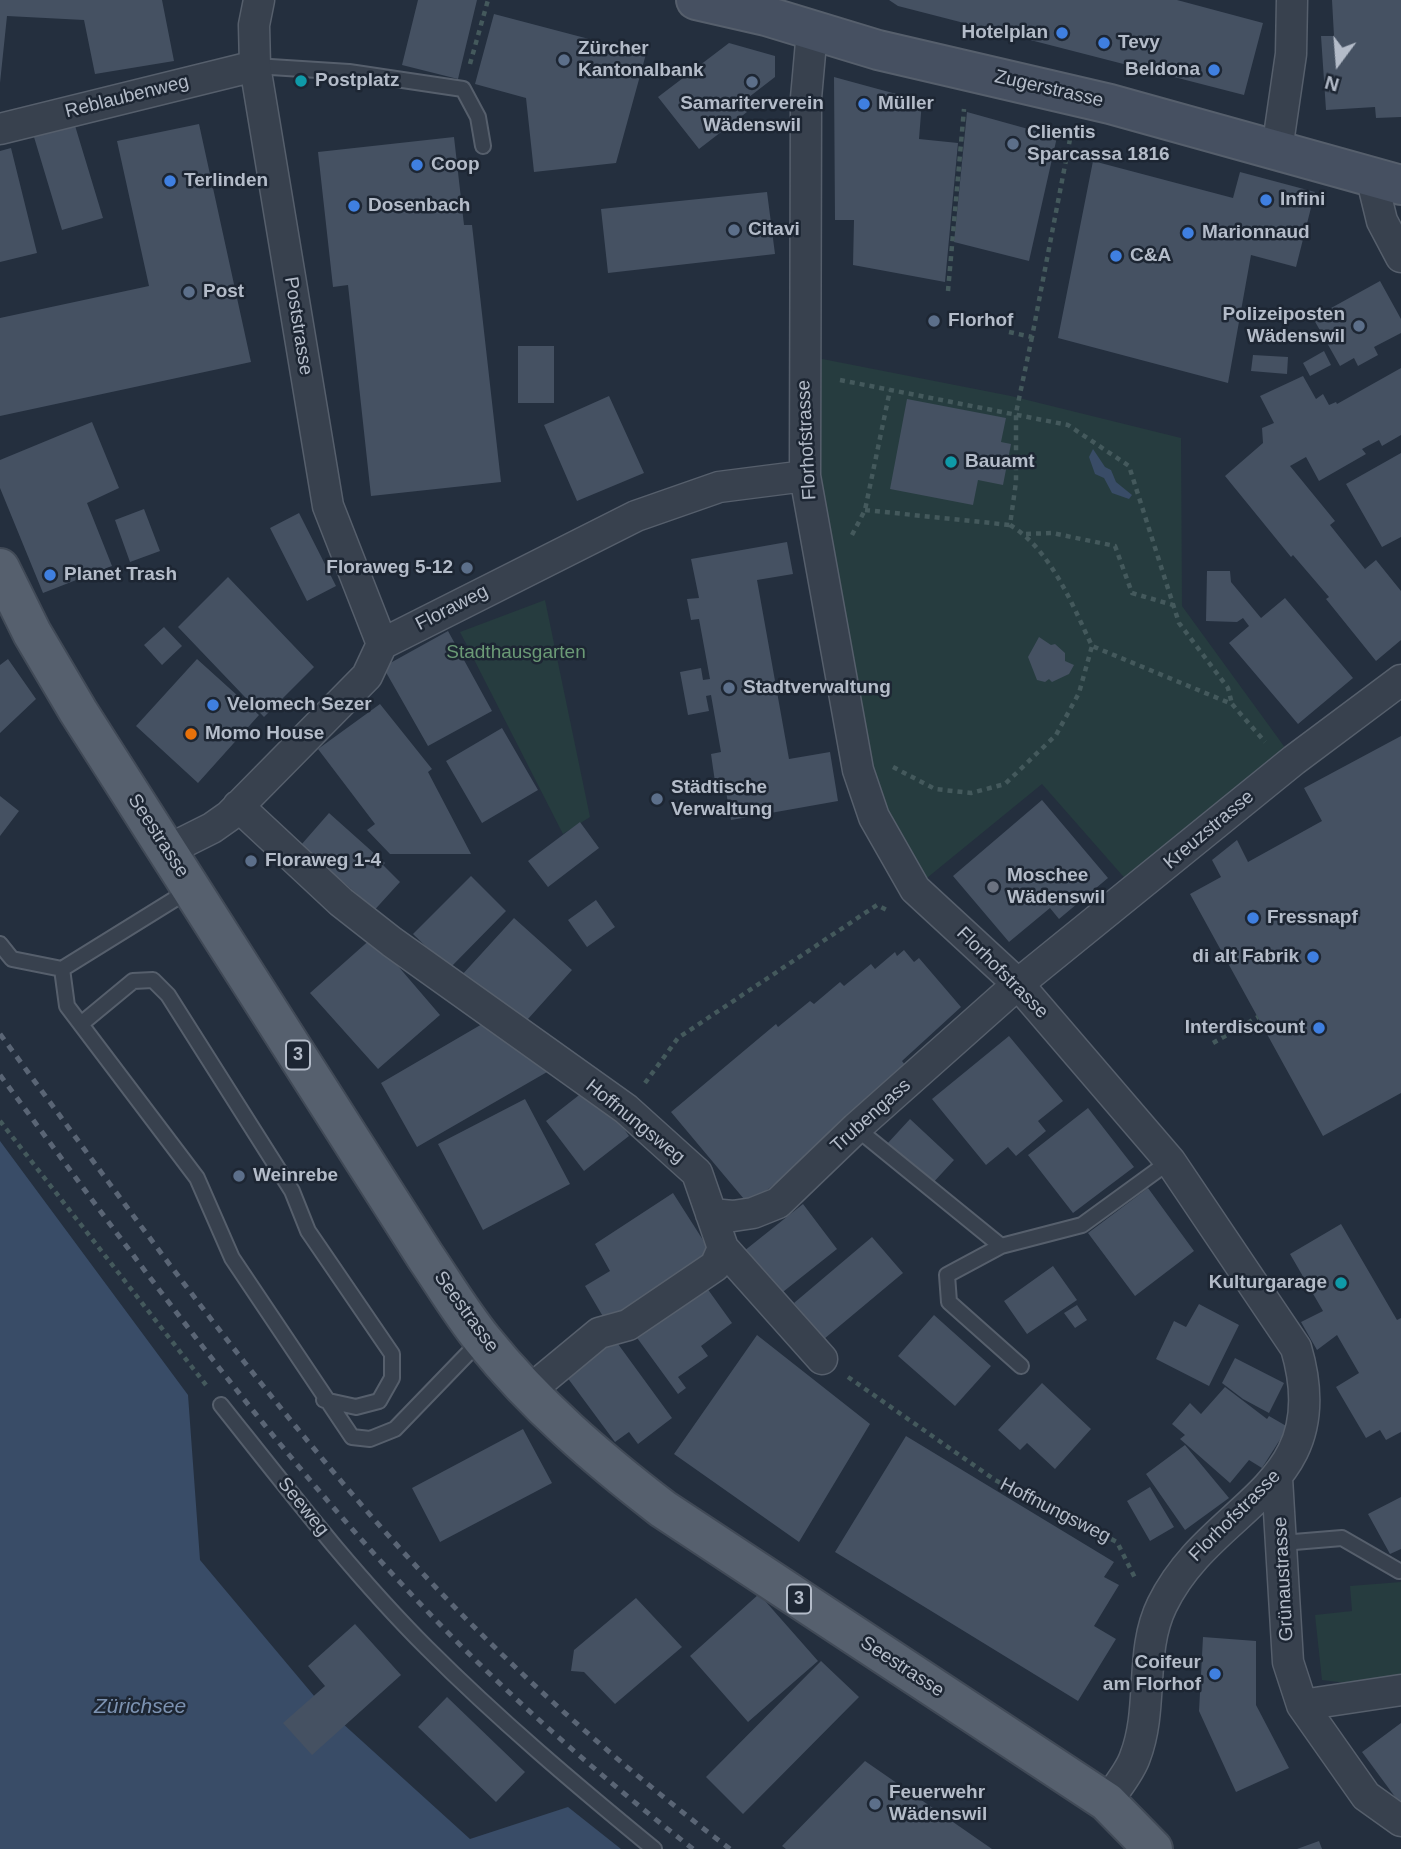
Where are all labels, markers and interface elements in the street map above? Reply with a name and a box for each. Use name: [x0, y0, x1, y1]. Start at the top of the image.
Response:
place label: Hotelplan: [961, 22, 1048, 44]
marker: Hotelplan: [1054, 25, 1070, 41]
north arrow: [1303, 28, 1373, 98]
place label: Tevy: [1118, 32, 1160, 54]
marker: Tevy: [1096, 35, 1112, 51]
place label: Zürcher Kantonalbank: [578, 38, 704, 82]
marker: Zürcher Kantonalbank: [556, 52, 572, 68]
place label: Beldona: [1125, 59, 1200, 81]
marker: Beldona: [1206, 62, 1222, 78]
street label: Zugerstrasse: [992, 65, 1106, 113]
place label: Postplatz: [315, 70, 399, 92]
street label: Reblaubenweg: [63, 71, 191, 123]
text: N: [1323, 72, 1342, 96]
marker: Postplatz: [293, 73, 309, 89]
marker: Samariterverein Wädenswil: [744, 74, 760, 90]
place label: Samariterverein Wädenswil: [680, 93, 824, 137]
place label: Müller: [878, 93, 934, 115]
marker: Müller: [856, 96, 872, 112]
place label: Clientis Sparcassa 1816: [1027, 122, 1170, 166]
marker: Clientis Sparcassa 1816: [1005, 136, 1021, 152]
place label: Coop: [431, 154, 480, 176]
marker: Coop: [409, 157, 425, 173]
place label: Terlinden: [184, 170, 268, 192]
marker: Terlinden: [162, 173, 178, 189]
place label: Infini: [1280, 189, 1325, 211]
marker: Infini: [1258, 192, 1274, 208]
place label: Dosenbach: [368, 195, 470, 217]
marker: Dosenbach: [346, 198, 362, 214]
place label: Citavi: [748, 219, 800, 241]
marker: Citavi: [726, 222, 742, 238]
place label: Marionnaud: [1202, 222, 1310, 244]
marker: Marionnaud: [1180, 225, 1196, 241]
place label: C&A: [1130, 245, 1171, 267]
marker: C&A: [1108, 248, 1124, 264]
street label: Poststrasse: [279, 275, 317, 377]
place label: Post: [203, 281, 244, 303]
marker: Post: [181, 284, 197, 300]
place label: Polizeiposten Wädenswil: [1223, 304, 1345, 348]
place label: Florhof: [948, 310, 1013, 332]
marker: Florhof: [926, 313, 942, 329]
marker: Polizeiposten Wädenswil: [1351, 318, 1367, 334]
street label: Florhofstrasse: [792, 379, 822, 501]
place label: Bauamt: [965, 451, 1035, 473]
marker: Bauamt: [943, 454, 959, 470]
place label: Floraweg 5-12: [326, 557, 453, 579]
marker: Floraweg 5-12: [459, 560, 475, 576]
place label: Planet Trash: [64, 564, 177, 586]
marker: Planet Trash: [42, 567, 58, 583]
street label: Floraweg: [412, 580, 492, 636]
park label: Stadthausgarten: [446, 642, 586, 664]
place label: Stadtverwaltung: [743, 677, 891, 699]
marker: Stadtverwaltung: [721, 680, 737, 696]
place label: Velomech Sezer: [227, 694, 372, 716]
marker: Velomech Sezer: [205, 697, 221, 713]
place label: Momo House: [205, 723, 324, 745]
marker: Momo House: [183, 726, 199, 742]
place label: Städtische Verwaltung: [671, 777, 772, 821]
street label: Kreuzstrasse: [1159, 786, 1259, 874]
street label: Seestrasse: [123, 790, 193, 882]
marker: Städtische Verwaltung: [649, 791, 665, 807]
place label: Floraweg 1-4: [265, 850, 381, 872]
marker: Floraweg 1-4: [243, 853, 259, 869]
place label: Moschee Wädenswil: [1007, 865, 1105, 909]
marker: Moschee Wädenswil: [985, 879, 1001, 895]
place label: Fressnapf: [1267, 907, 1358, 929]
marker: Fressnapf: [1245, 910, 1261, 926]
street label: Florhofstrasse: [951, 922, 1053, 1024]
place label: di alt Fabrik: [1192, 946, 1299, 968]
marker: di alt Fabrik: [1305, 949, 1321, 965]
place label: Interdiscount: [1185, 1017, 1305, 1039]
marker: Interdiscount: [1311, 1020, 1327, 1036]
road number: 3: [286, 1040, 310, 1070]
street label: Trubengass: [826, 1074, 916, 1158]
street label: Hoffnungsweg: [581, 1075, 689, 1169]
place label: Weinrebe: [253, 1165, 338, 1187]
marker: Weinrebe: [231, 1168, 247, 1184]
street label: Seestrasse: [429, 1267, 503, 1357]
place label: Kulturgarage: [1209, 1272, 1327, 1294]
marker: Kulturgarage: [1333, 1275, 1349, 1291]
street label: Florhofstrasse: [1184, 1465, 1286, 1567]
street label: Seeweg: [273, 1473, 333, 1541]
street label: Hoffnungsweg: [996, 1473, 1114, 1549]
street label: Grünaustrasse: [1269, 1516, 1299, 1642]
road number: 3: [787, 1584, 811, 1614]
street label: Seestrasse: [856, 1632, 948, 1702]
place label: Coifeur am Florhof: [1103, 1652, 1201, 1696]
marker: Coifeur am Florhof: [1207, 1666, 1223, 1682]
water label: Zürichsee: [94, 1694, 186, 1720]
place label: Feuerwehr Wädenswil: [889, 1782, 987, 1826]
marker: Feuerwehr Wädenswil: [867, 1796, 883, 1812]

